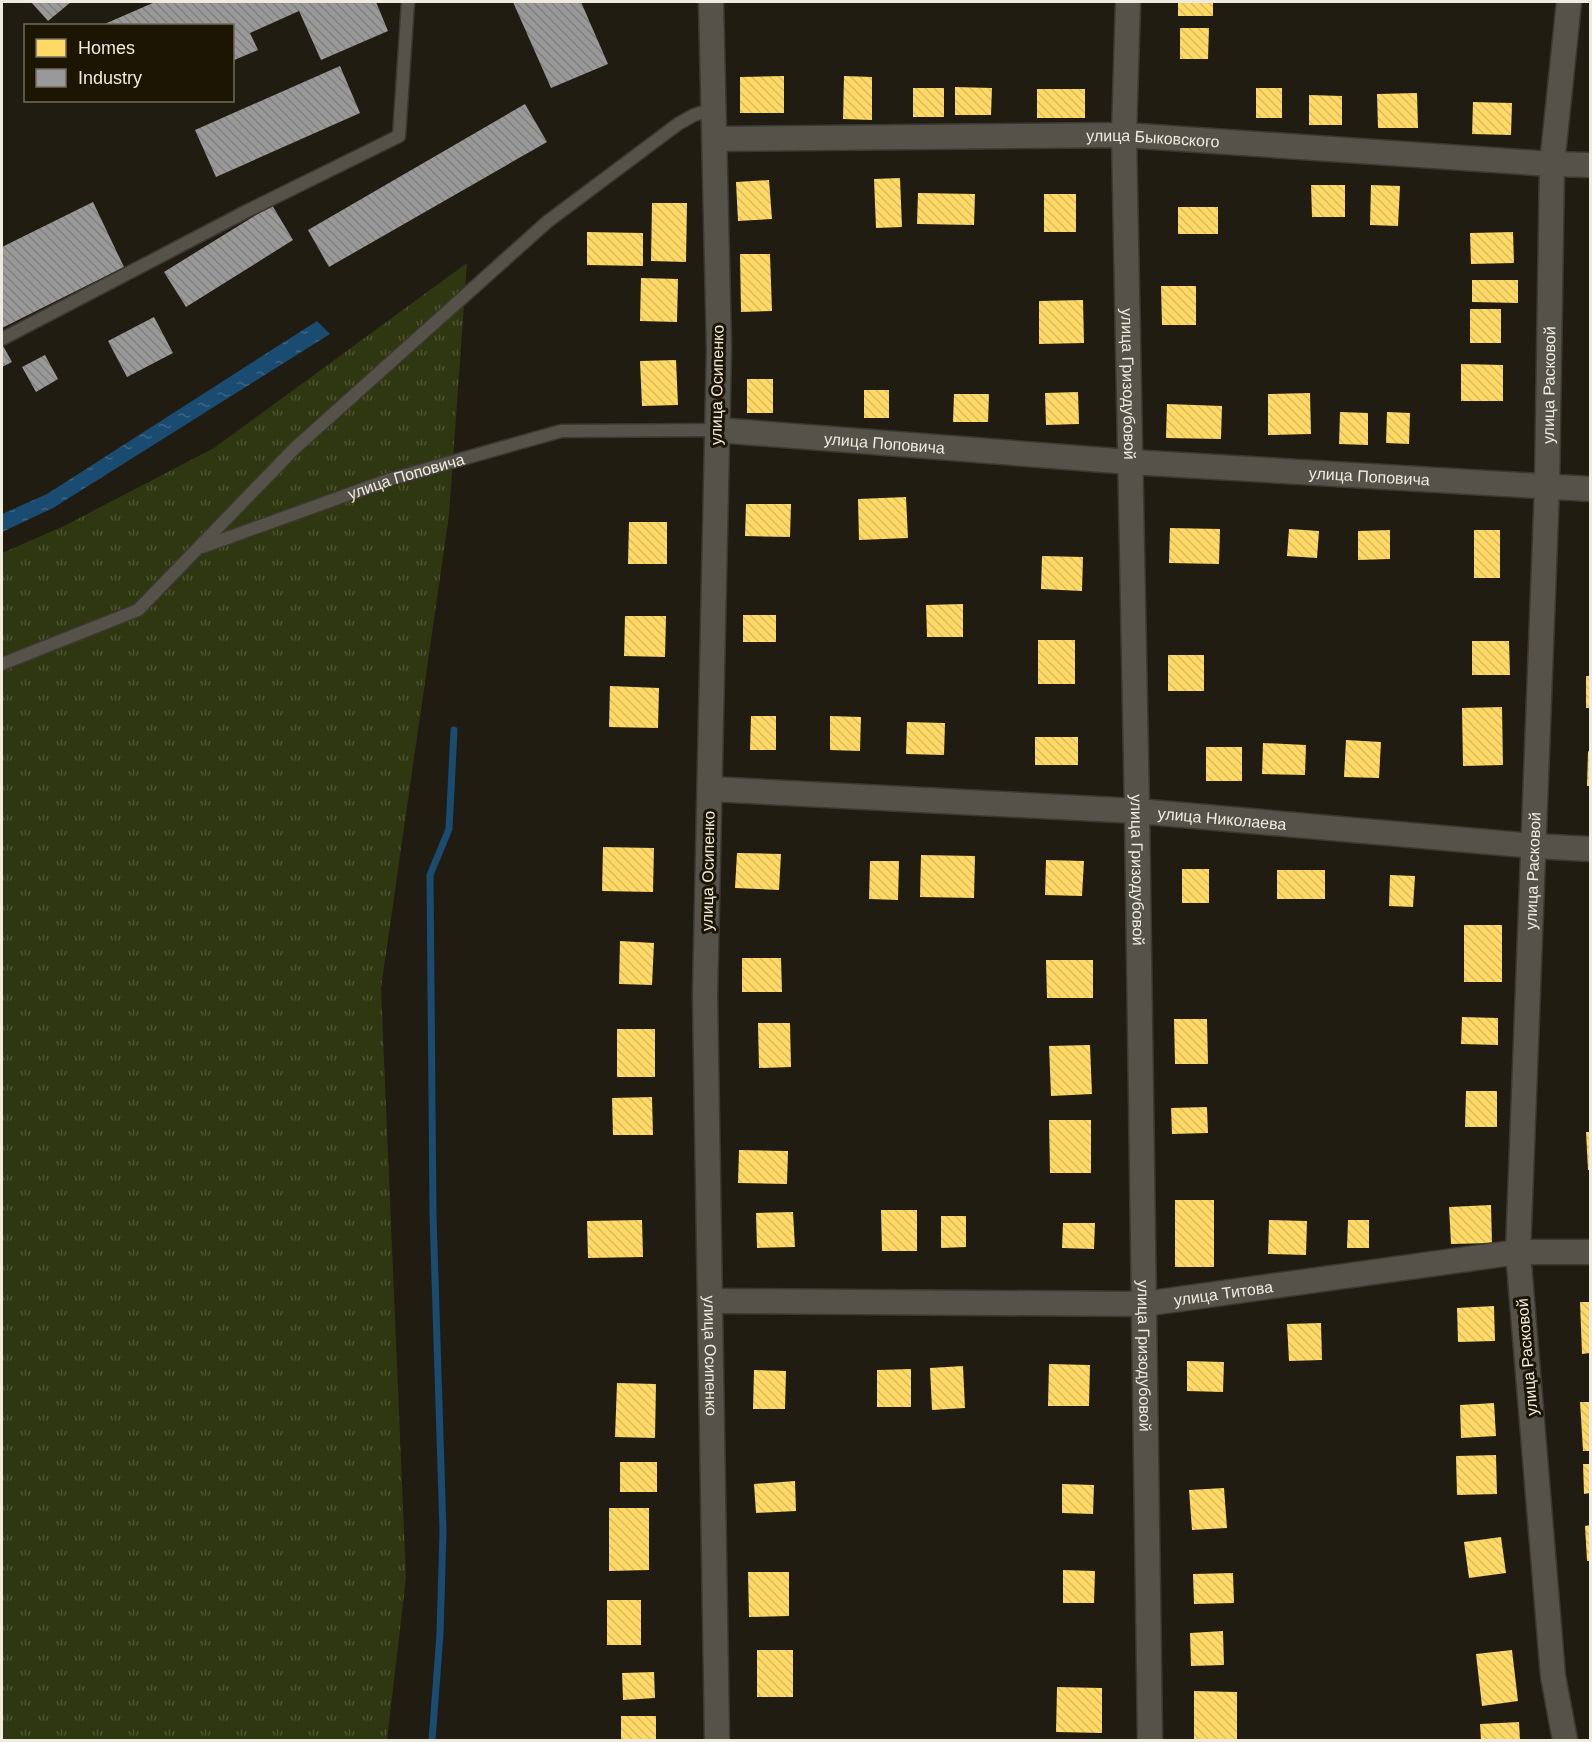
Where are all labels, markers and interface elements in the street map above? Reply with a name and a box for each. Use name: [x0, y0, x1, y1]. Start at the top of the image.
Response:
legend: [24, 24, 234, 102]
text: Homes: [78, 38, 135, 58]
text: Industry: [78, 68, 142, 88]
street label: улица Быковского: [1086, 126, 1220, 150]
street label: улица Гризодубовой: [1119, 308, 1139, 460]
street label: улица Осипенко: [707, 325, 727, 445]
street label: улица Расковой: [1539, 326, 1558, 444]
street label: улица Поповича: [823, 430, 946, 456]
street label: улица Поповича: [345, 450, 466, 502]
street label: улица Поповича: [1308, 464, 1430, 488]
street label: улица Гризодубовой: [1128, 794, 1147, 946]
street label: улица Николаева: [1157, 804, 1287, 833]
street label: улица Осипенко: [698, 811, 718, 931]
street label: улица Расковой: [1522, 812, 1543, 930]
street label: улица Титова: [1173, 1278, 1274, 1308]
street label: улица Гризодубовой: [1135, 1280, 1154, 1432]
street label: улица Осипенко: [701, 1295, 720, 1416]
street label: улица Расковой: [1513, 1298, 1541, 1416]

